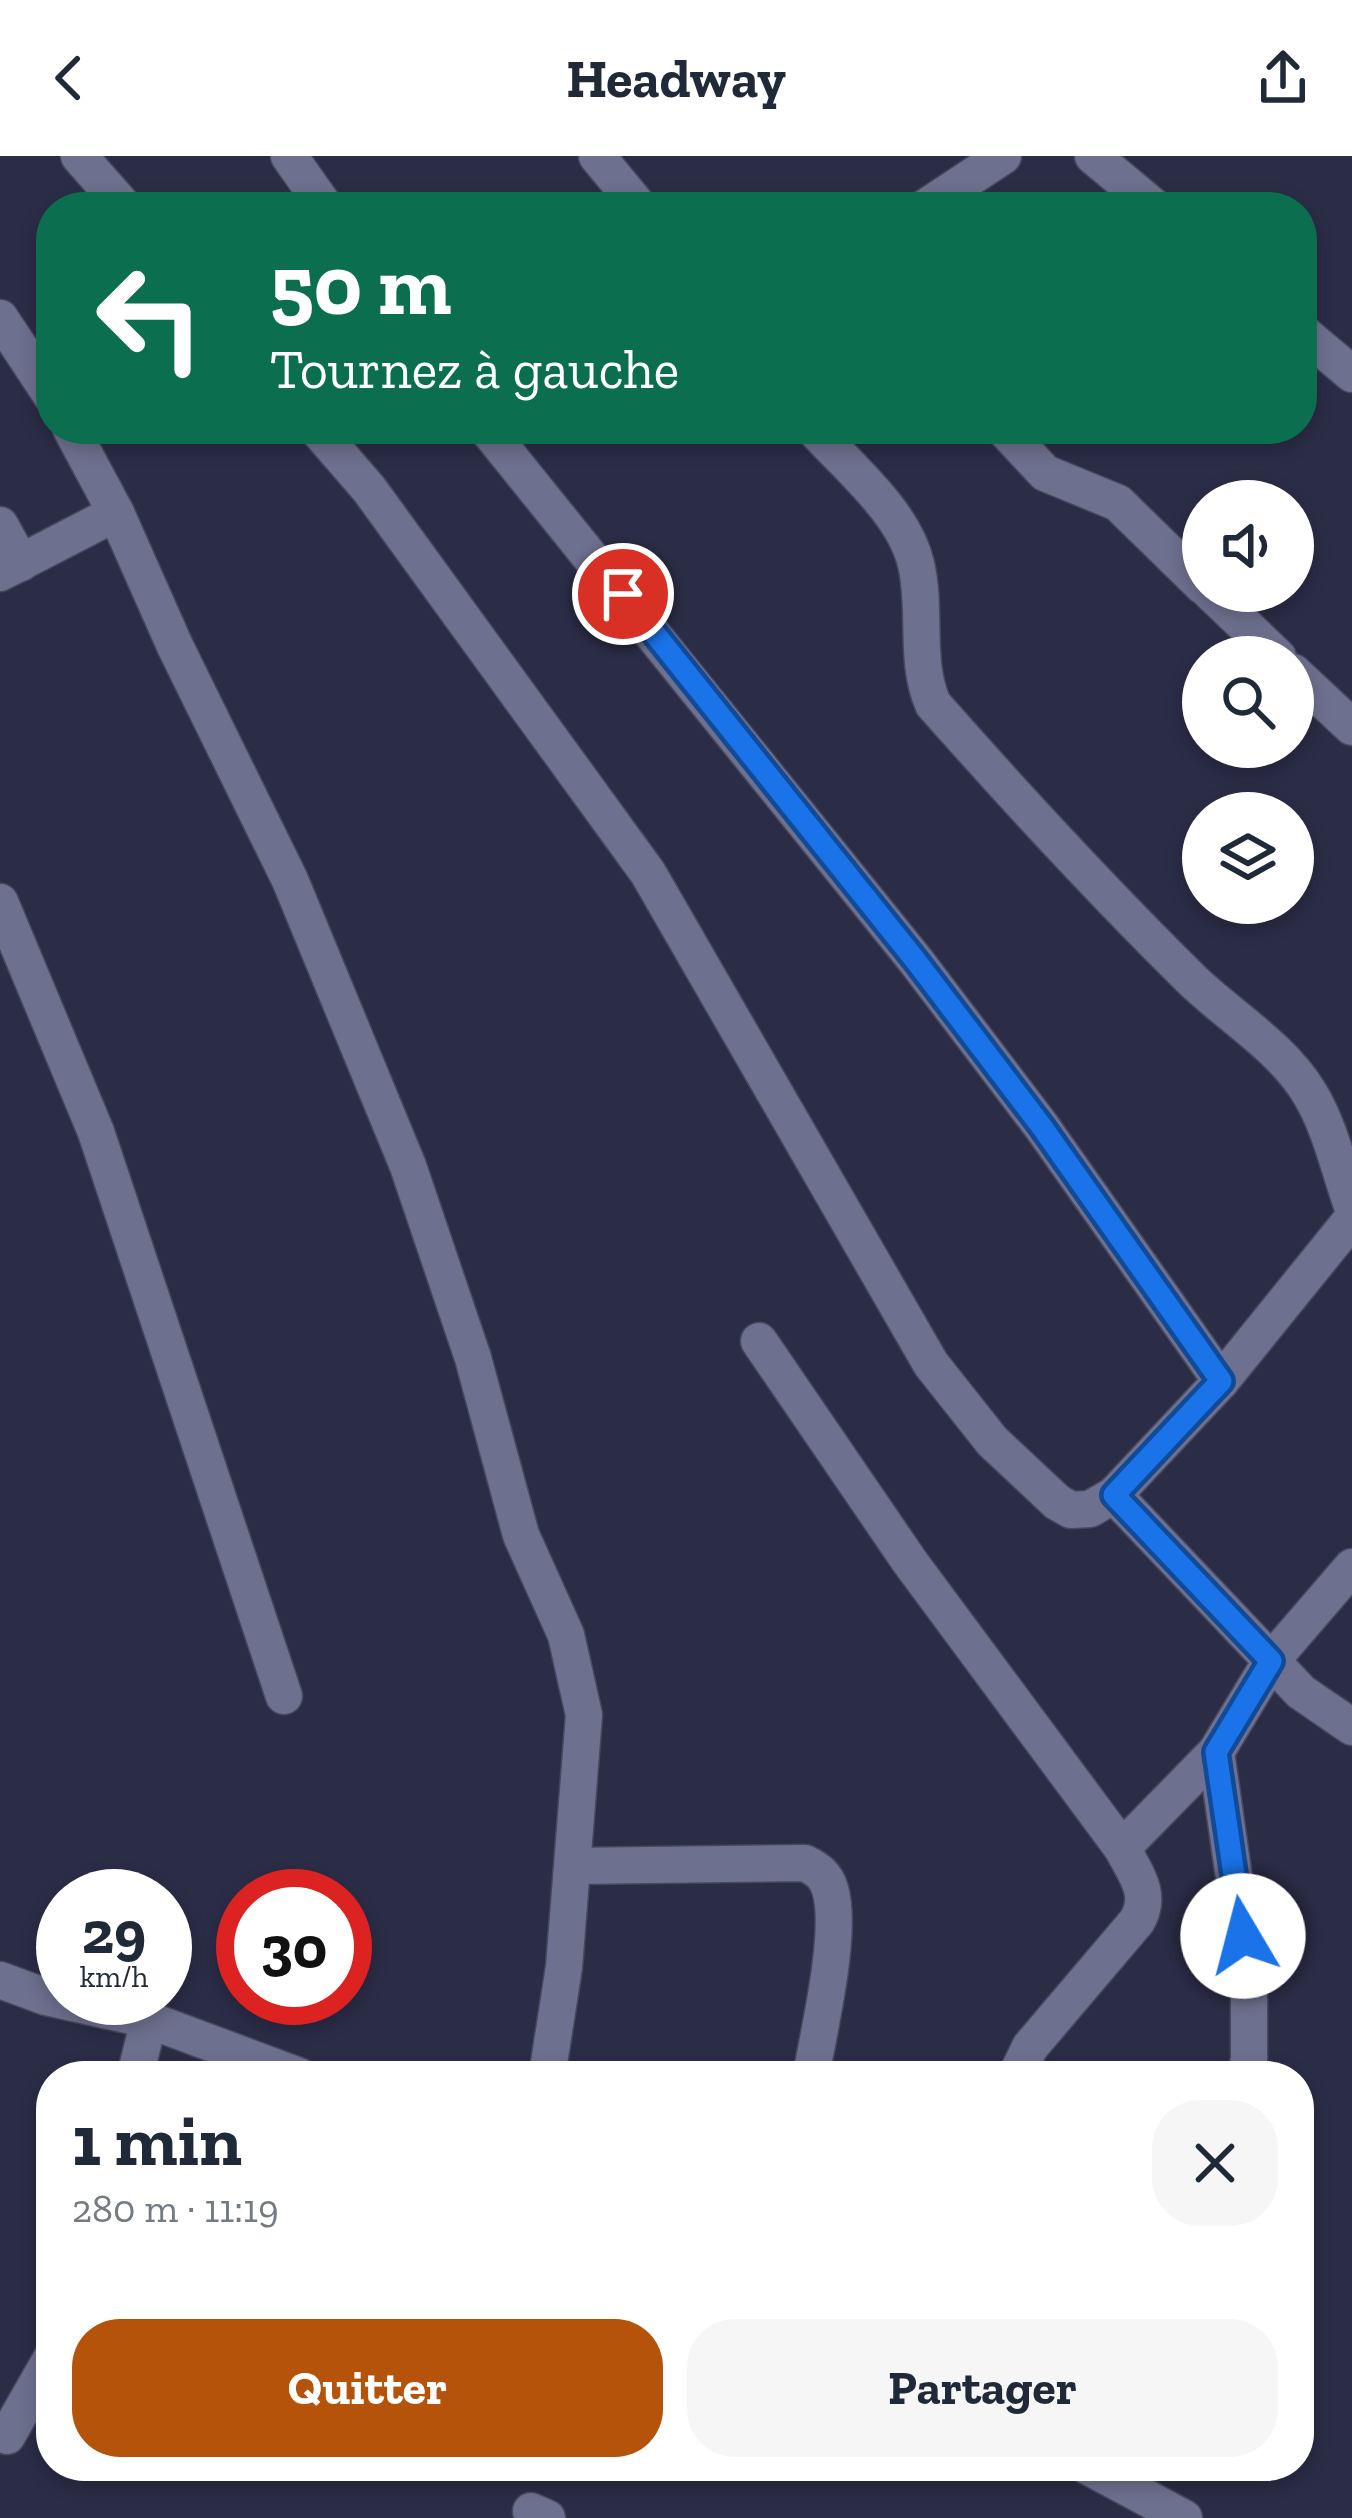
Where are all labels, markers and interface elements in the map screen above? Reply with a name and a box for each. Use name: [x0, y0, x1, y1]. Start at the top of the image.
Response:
icon: back: [36, 45, 102, 111]
icon: share: [1250, 45, 1316, 111]
text: Headway: [566, 46, 786, 111]
text: 50 m: [270, 235, 452, 336]
icon: left: [72, 240, 228, 396]
text: Tournez à gauche: [270, 337, 679, 402]
map controls: [1182, 480, 1314, 924]
button: sound: [1182, 480, 1314, 612]
pin: [572, 543, 674, 645]
icon: arrive: [590, 561, 656, 627]
button: search: [1182, 636, 1314, 768]
button: layers: [1182, 792, 1314, 924]
speed limit sign: 30: [216, 1869, 372, 2025]
position arrow: [1180, 1873, 1306, 1999]
text: 29: [82, 1896, 146, 1968]
text: km/h: [80, 1959, 148, 1995]
text: 1 min: [72, 2097, 242, 2183]
button: close: [1152, 2100, 1278, 2226]
text: 280 m · 11:19: [72, 2185, 279, 2232]
button: Quitter: [72, 2319, 663, 2457]
button: Partager: [687, 2319, 1278, 2457]

